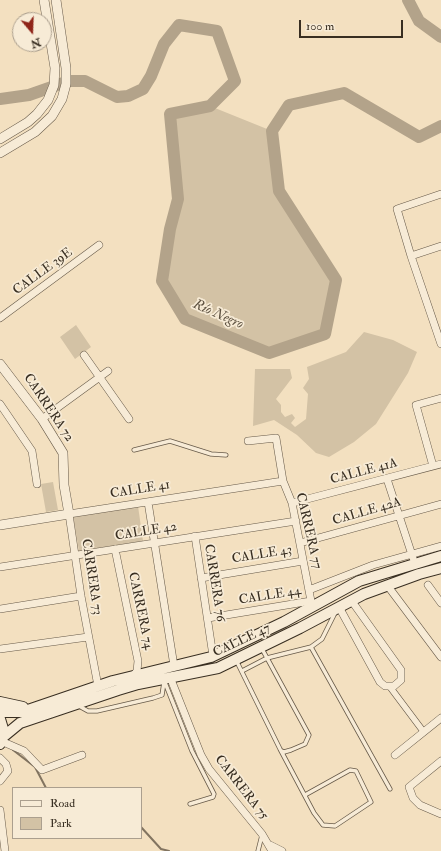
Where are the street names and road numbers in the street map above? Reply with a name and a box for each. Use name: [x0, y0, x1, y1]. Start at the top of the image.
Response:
street label: CALLE 39E: [10, 245, 76, 299]
street label: CARRERA 72: [20, 371, 76, 445]
street label: CALLE 41A: [329, 456, 399, 488]
street label: CALLE 41: [109, 478, 171, 502]
street label: CARRERA 77: [292, 491, 324, 571]
street label: CALLE 42A: [331, 495, 403, 529]
street label: CALLE 42: [114, 519, 178, 545]
street label: CARRERA 73: [77, 538, 105, 616]
street label: CARRERA 76: [200, 543, 228, 623]
street label: CALLE 43: [231, 543, 293, 567]
street label: CARRERA 74: [124, 571, 156, 651]
street label: CALLE 44: [238, 583, 302, 609]
street label: CALLE 47: [211, 621, 273, 661]
street label: CARRERA 75: [211, 753, 271, 823]

